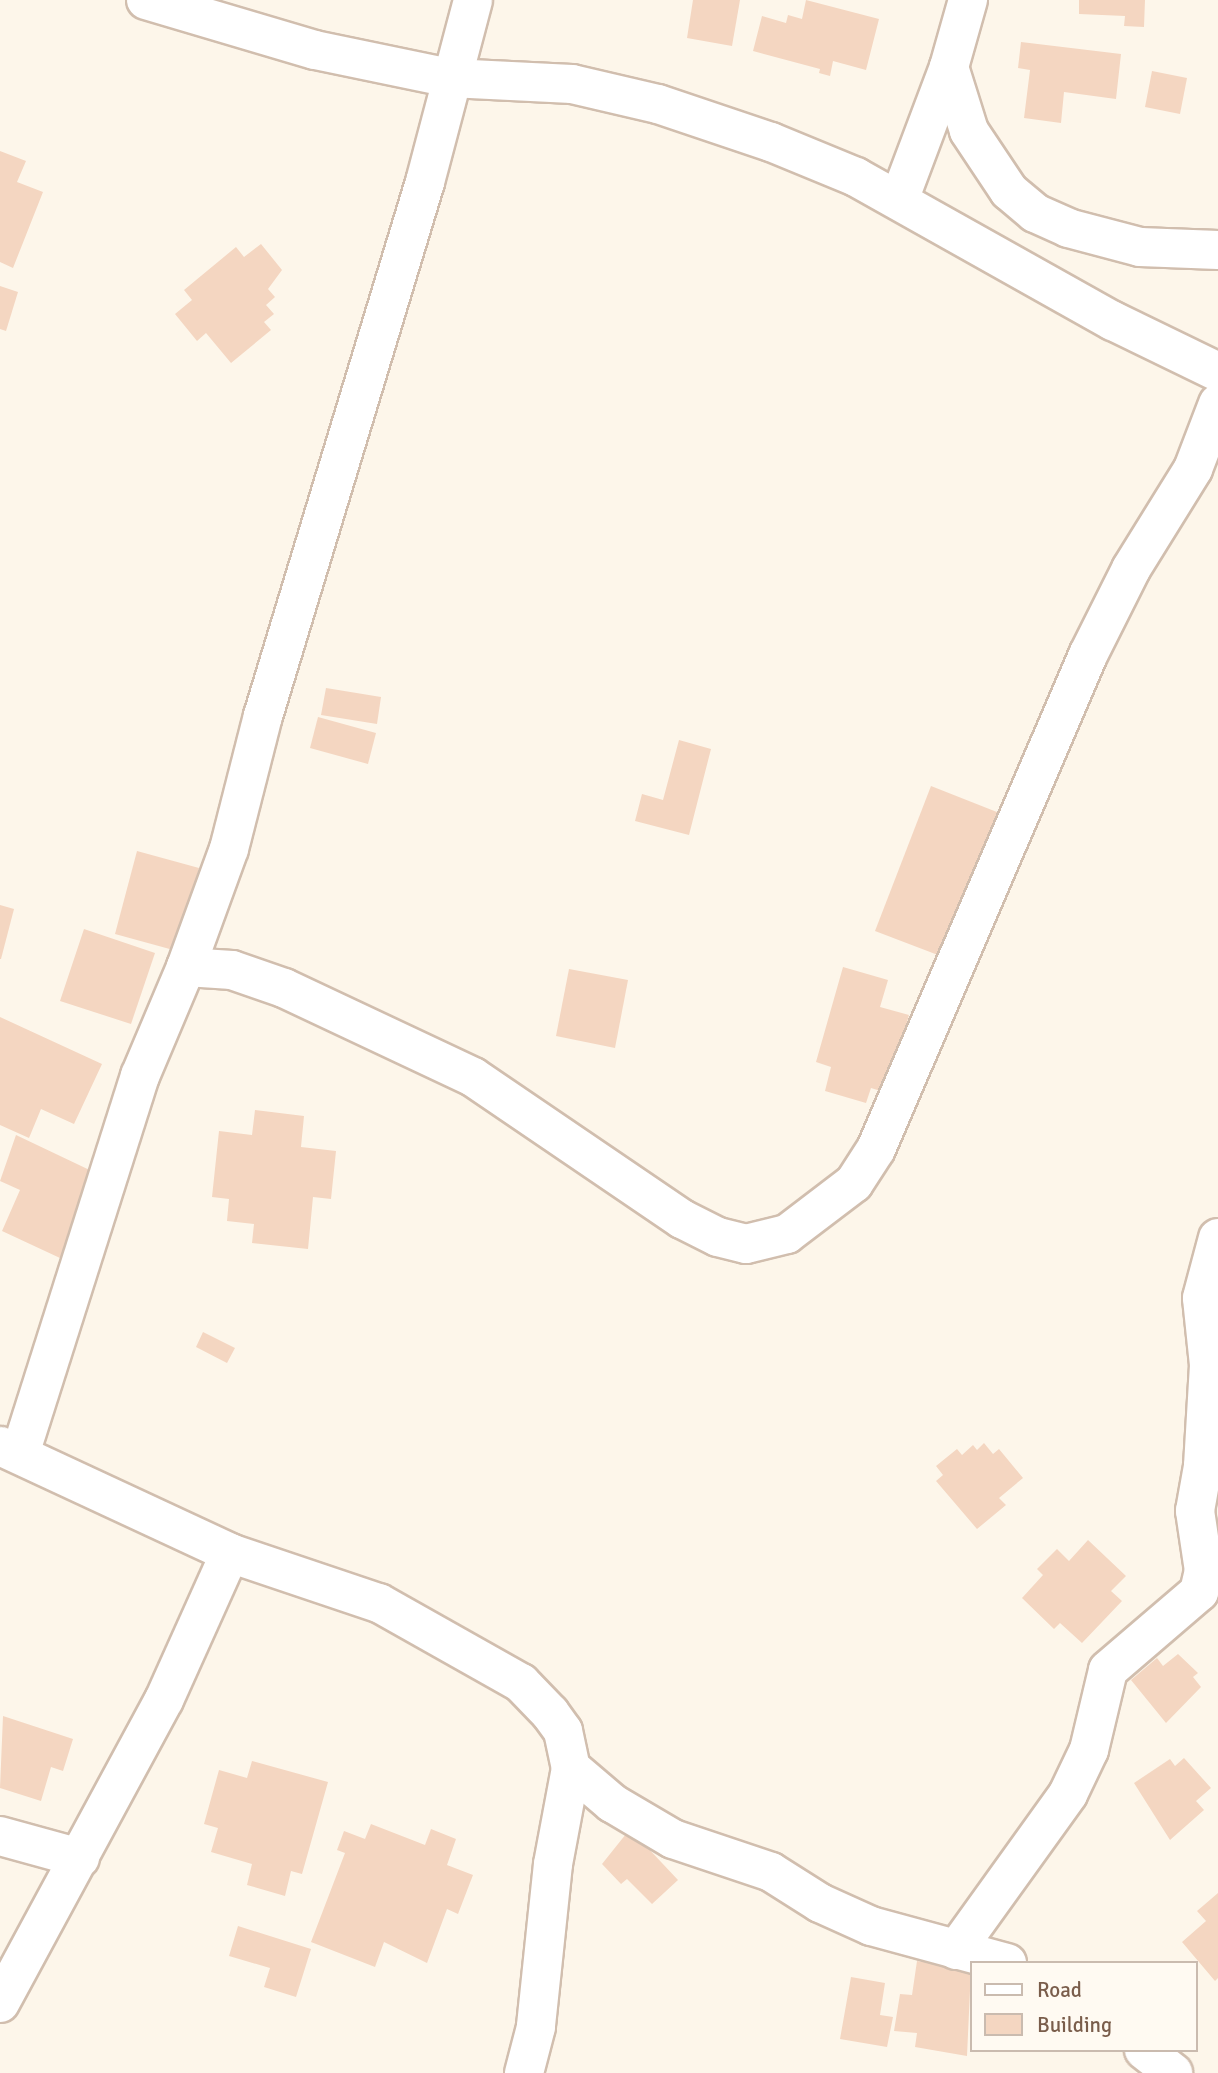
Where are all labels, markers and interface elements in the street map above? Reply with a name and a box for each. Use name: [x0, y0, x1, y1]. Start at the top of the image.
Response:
legend: [970, 1961, 1197, 2052]
text: Road: [1037, 1977, 1082, 2003]
text: Building: [1037, 2012, 1112, 2038]

